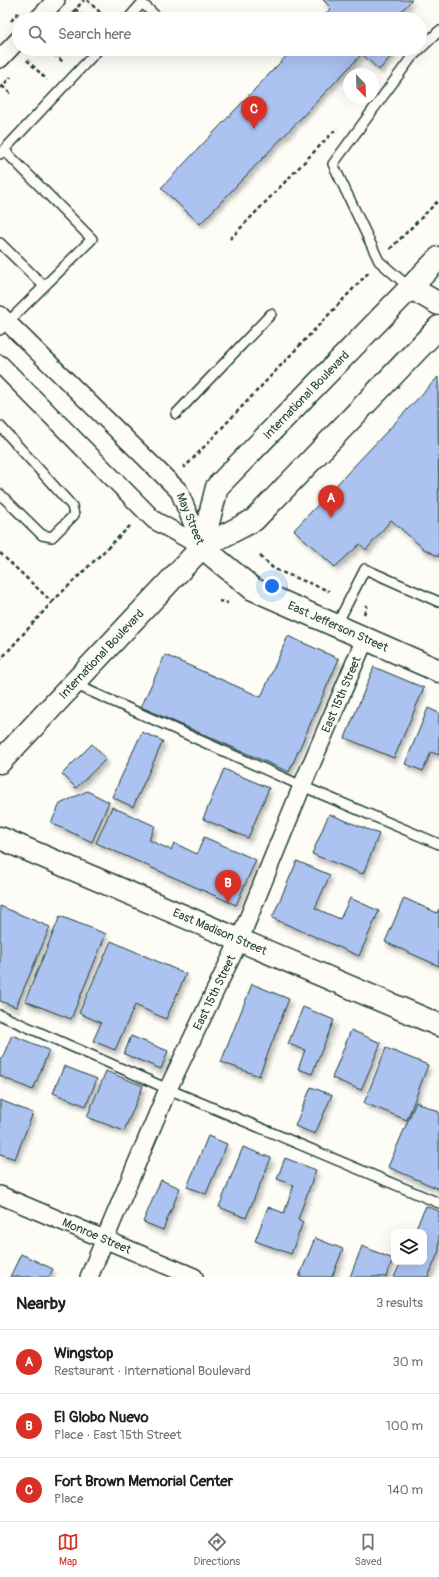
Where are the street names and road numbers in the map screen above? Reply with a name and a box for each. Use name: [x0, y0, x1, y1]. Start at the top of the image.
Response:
street label: International Boulevard: [260, 348, 353, 442]
street label: May Street: [173, 491, 208, 547]
street label: East Jefferson Street: [286, 598, 391, 655]
street label: International Boulevard: [56, 606, 147, 702]
street label: East 15th Street: [318, 654, 364, 735]
street label: East Madison Street: [171, 905, 269, 958]
street label: East 15th Street: [190, 952, 239, 1032]
street label: Monroe Street: [60, 1215, 134, 1257]

